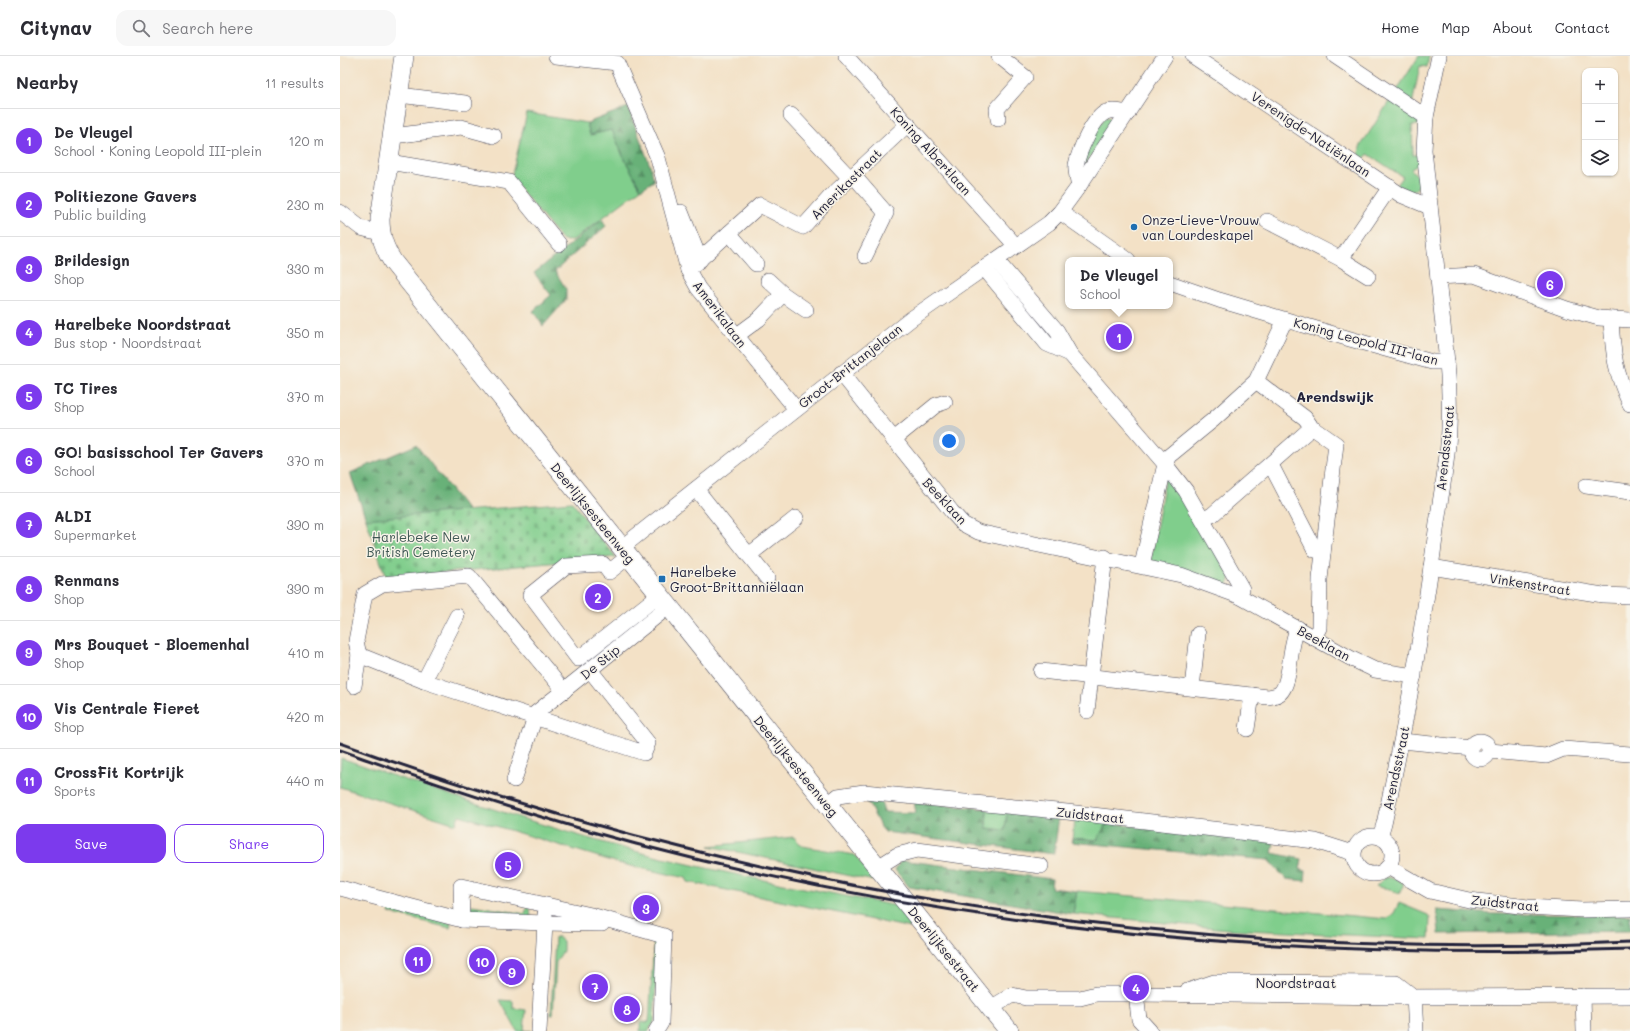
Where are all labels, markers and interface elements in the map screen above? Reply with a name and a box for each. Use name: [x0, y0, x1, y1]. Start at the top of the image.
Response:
search box: [116, 10, 396, 46]
text: Citynav: [20, 15, 92, 40]
icon: search: [130, 17, 152, 39]
text: Search here: [162, 18, 253, 38]
text: Home: [1381, 18, 1419, 37]
text: Map: [1441, 18, 1470, 37]
text: About: [1492, 18, 1533, 37]
text: Contact: [1555, 18, 1610, 37]
map controls: [1582, 68, 1618, 176]
button: +: [1582, 68, 1618, 104]
text: Nearby: [16, 71, 78, 93]
text: 11 results: [265, 74, 324, 91]
street label: Verenigde-Natiënlaan: [1248, 87, 1374, 180]
street label: Koning Albertlaan: [887, 103, 976, 198]
button: −: [1582, 104, 1618, 140]
text: De Vleugel: [54, 122, 133, 142]
text: 1: [26, 132, 32, 149]
text: 120 m: [288, 132, 324, 149]
button: layers: [1582, 140, 1618, 176]
text: School · Koning Leopold III-plein: [54, 142, 262, 159]
street label: Amerikastraat: [807, 144, 885, 223]
text: Politiezone Gavers: [54, 186, 197, 206]
text: 2: [25, 196, 33, 213]
text: 230 m: [287, 196, 324, 213]
text: Public building: [54, 206, 146, 223]
place label: Onze-Lieve-Vrouw van Lourdeskapel: [1142, 211, 1259, 243]
marker: Onze-Lieve-Vrouw van Lourdeskapel: [1129, 222, 1139, 232]
text: Brildesign: [54, 250, 130, 270]
popup: [1065, 257, 1173, 309]
text: 3: [25, 260, 33, 277]
text: 330 m: [286, 260, 324, 277]
text: De Vleugel: [1080, 265, 1158, 285]
pin: 6: [1537, 269, 1563, 299]
text: Shop: [54, 270, 84, 287]
street label: Amerikalaan: [690, 277, 751, 351]
text: School: [1080, 285, 1121, 302]
street label: Koning Leopold III-laan: [1292, 313, 1440, 368]
text: Harelbeke Noordstraat: [54, 314, 231, 334]
street label: Groot-Brittanjelaan: [794, 320, 905, 411]
pin: 1: [1106, 322, 1132, 352]
text: 4: [25, 324, 33, 341]
text: 350 m: [286, 324, 324, 341]
text: Bus stop · Noordstraat: [54, 334, 202, 351]
text: TC Tires: [54, 378, 118, 398]
district label: Arendswijk: [1296, 387, 1374, 406]
text: 5: [25, 388, 33, 405]
text: 370 m: [287, 388, 324, 405]
text: Shop: [54, 398, 84, 415]
street label: Arendsstraat: [1432, 404, 1457, 492]
your location: [939, 431, 959, 451]
text: GO! basisschool Ter Gavers: [54, 442, 263, 462]
text: 6: [25, 452, 33, 469]
text: 370 m: [287, 452, 324, 469]
street label: Deerlijksesteenweg: [547, 459, 639, 567]
text: School: [54, 462, 95, 479]
street label: Beeklaan: [919, 474, 971, 528]
text: ALDI: [54, 506, 92, 526]
text: 7: [25, 516, 33, 533]
text: 390 m: [286, 516, 324, 533]
text: Supermarket: [54, 526, 137, 543]
park label: Harlebeke New British Cemetery: [367, 528, 476, 560]
place label: Harelbeke Groot-Brittanniëlaan: [670, 563, 804, 595]
street label: Vinkenstraat: [1488, 569, 1572, 598]
text: Renmans: [54, 570, 119, 590]
marker: Harelbeke Groot-Brittanniëlaan: [657, 574, 667, 584]
text: 8: [25, 580, 33, 597]
text: 390 m: [286, 580, 324, 597]
pin: 2: [585, 582, 611, 612]
text: Shop: [54, 590, 84, 607]
street label: Beeklaan: [1295, 621, 1354, 664]
text: Mrs Bouquet - Bloemenhal: [54, 634, 249, 654]
street label: De Stip: [576, 640, 623, 683]
text: 9: [25, 644, 33, 661]
text: 410 m: [288, 644, 324, 661]
text: Shop: [54, 654, 84, 671]
text: Vis Centrale Fieret: [54, 698, 200, 718]
text: 10: [22, 708, 36, 725]
text: 420 m: [287, 708, 324, 725]
street label: Deerlijksesteenweg: [750, 712, 842, 820]
text: Shop: [54, 718, 84, 735]
street label: Arendsstraat: [1378, 724, 1413, 812]
text: CrossFit Kortrijk: [54, 762, 184, 782]
text: 11: [23, 772, 35, 789]
text: 440 m: [286, 772, 324, 789]
text: Sports: [54, 782, 96, 799]
street label: Zuidstraat: [1055, 802, 1125, 827]
button: Save: [16, 824, 166, 863]
button: Share: [174, 824, 324, 863]
pin: 5: [495, 850, 521, 880]
street label: Zuidstraat: [1470, 890, 1540, 915]
pin: 3: [633, 893, 659, 923]
street label: Deerlijksestraat: [905, 903, 984, 995]
pin: 11: [405, 945, 431, 975]
pin: 10: [469, 946, 495, 976]
pin: 9: [499, 957, 525, 987]
pin: 7: [582, 972, 608, 1002]
pin: 4: [1123, 973, 1149, 1003]
street label: Noordstraat: [1256, 974, 1336, 991]
pin: 8: [614, 994, 640, 1024]

